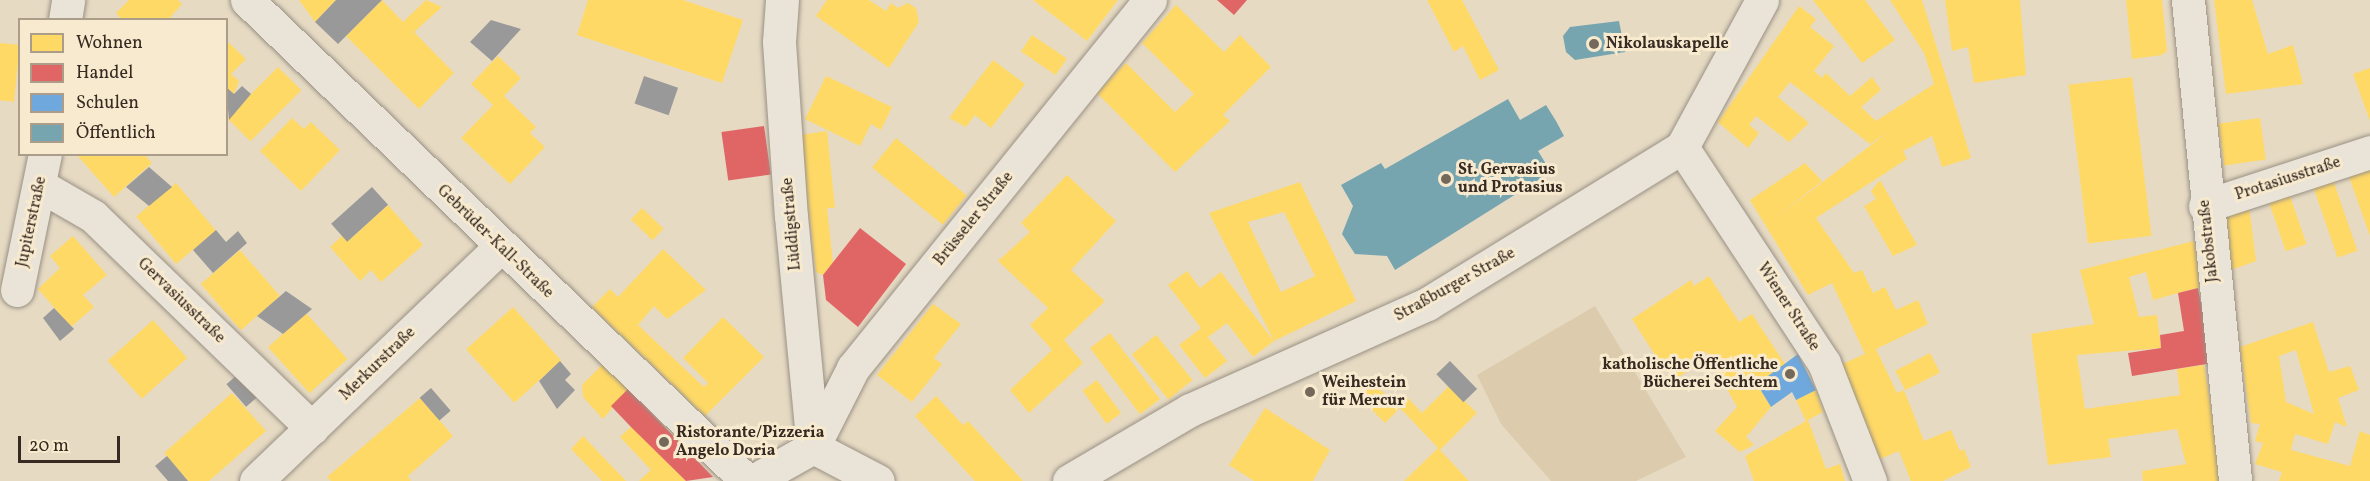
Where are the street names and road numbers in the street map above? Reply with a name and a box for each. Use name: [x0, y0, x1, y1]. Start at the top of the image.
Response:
street label: Protasiusstraße: [2233, 153, 2343, 205]
street label: Brüsseler Straße: [930, 168, 1018, 270]
street label: Jupiterstraße: [13, 175, 51, 269]
street label: Lüddigstraße: [778, 177, 806, 271]
street label: Gebrüder-Kall-Straße: [433, 181, 557, 303]
street label: Jakobstraße: [2195, 199, 2223, 283]
street label: Straßburger Straße: [1391, 244, 1519, 326]
street label: Gervasiusstraße: [133, 254, 229, 348]
street label: Wiener Straße: [1752, 259, 1824, 355]
street label: Merkurstraße: [336, 323, 420, 405]

